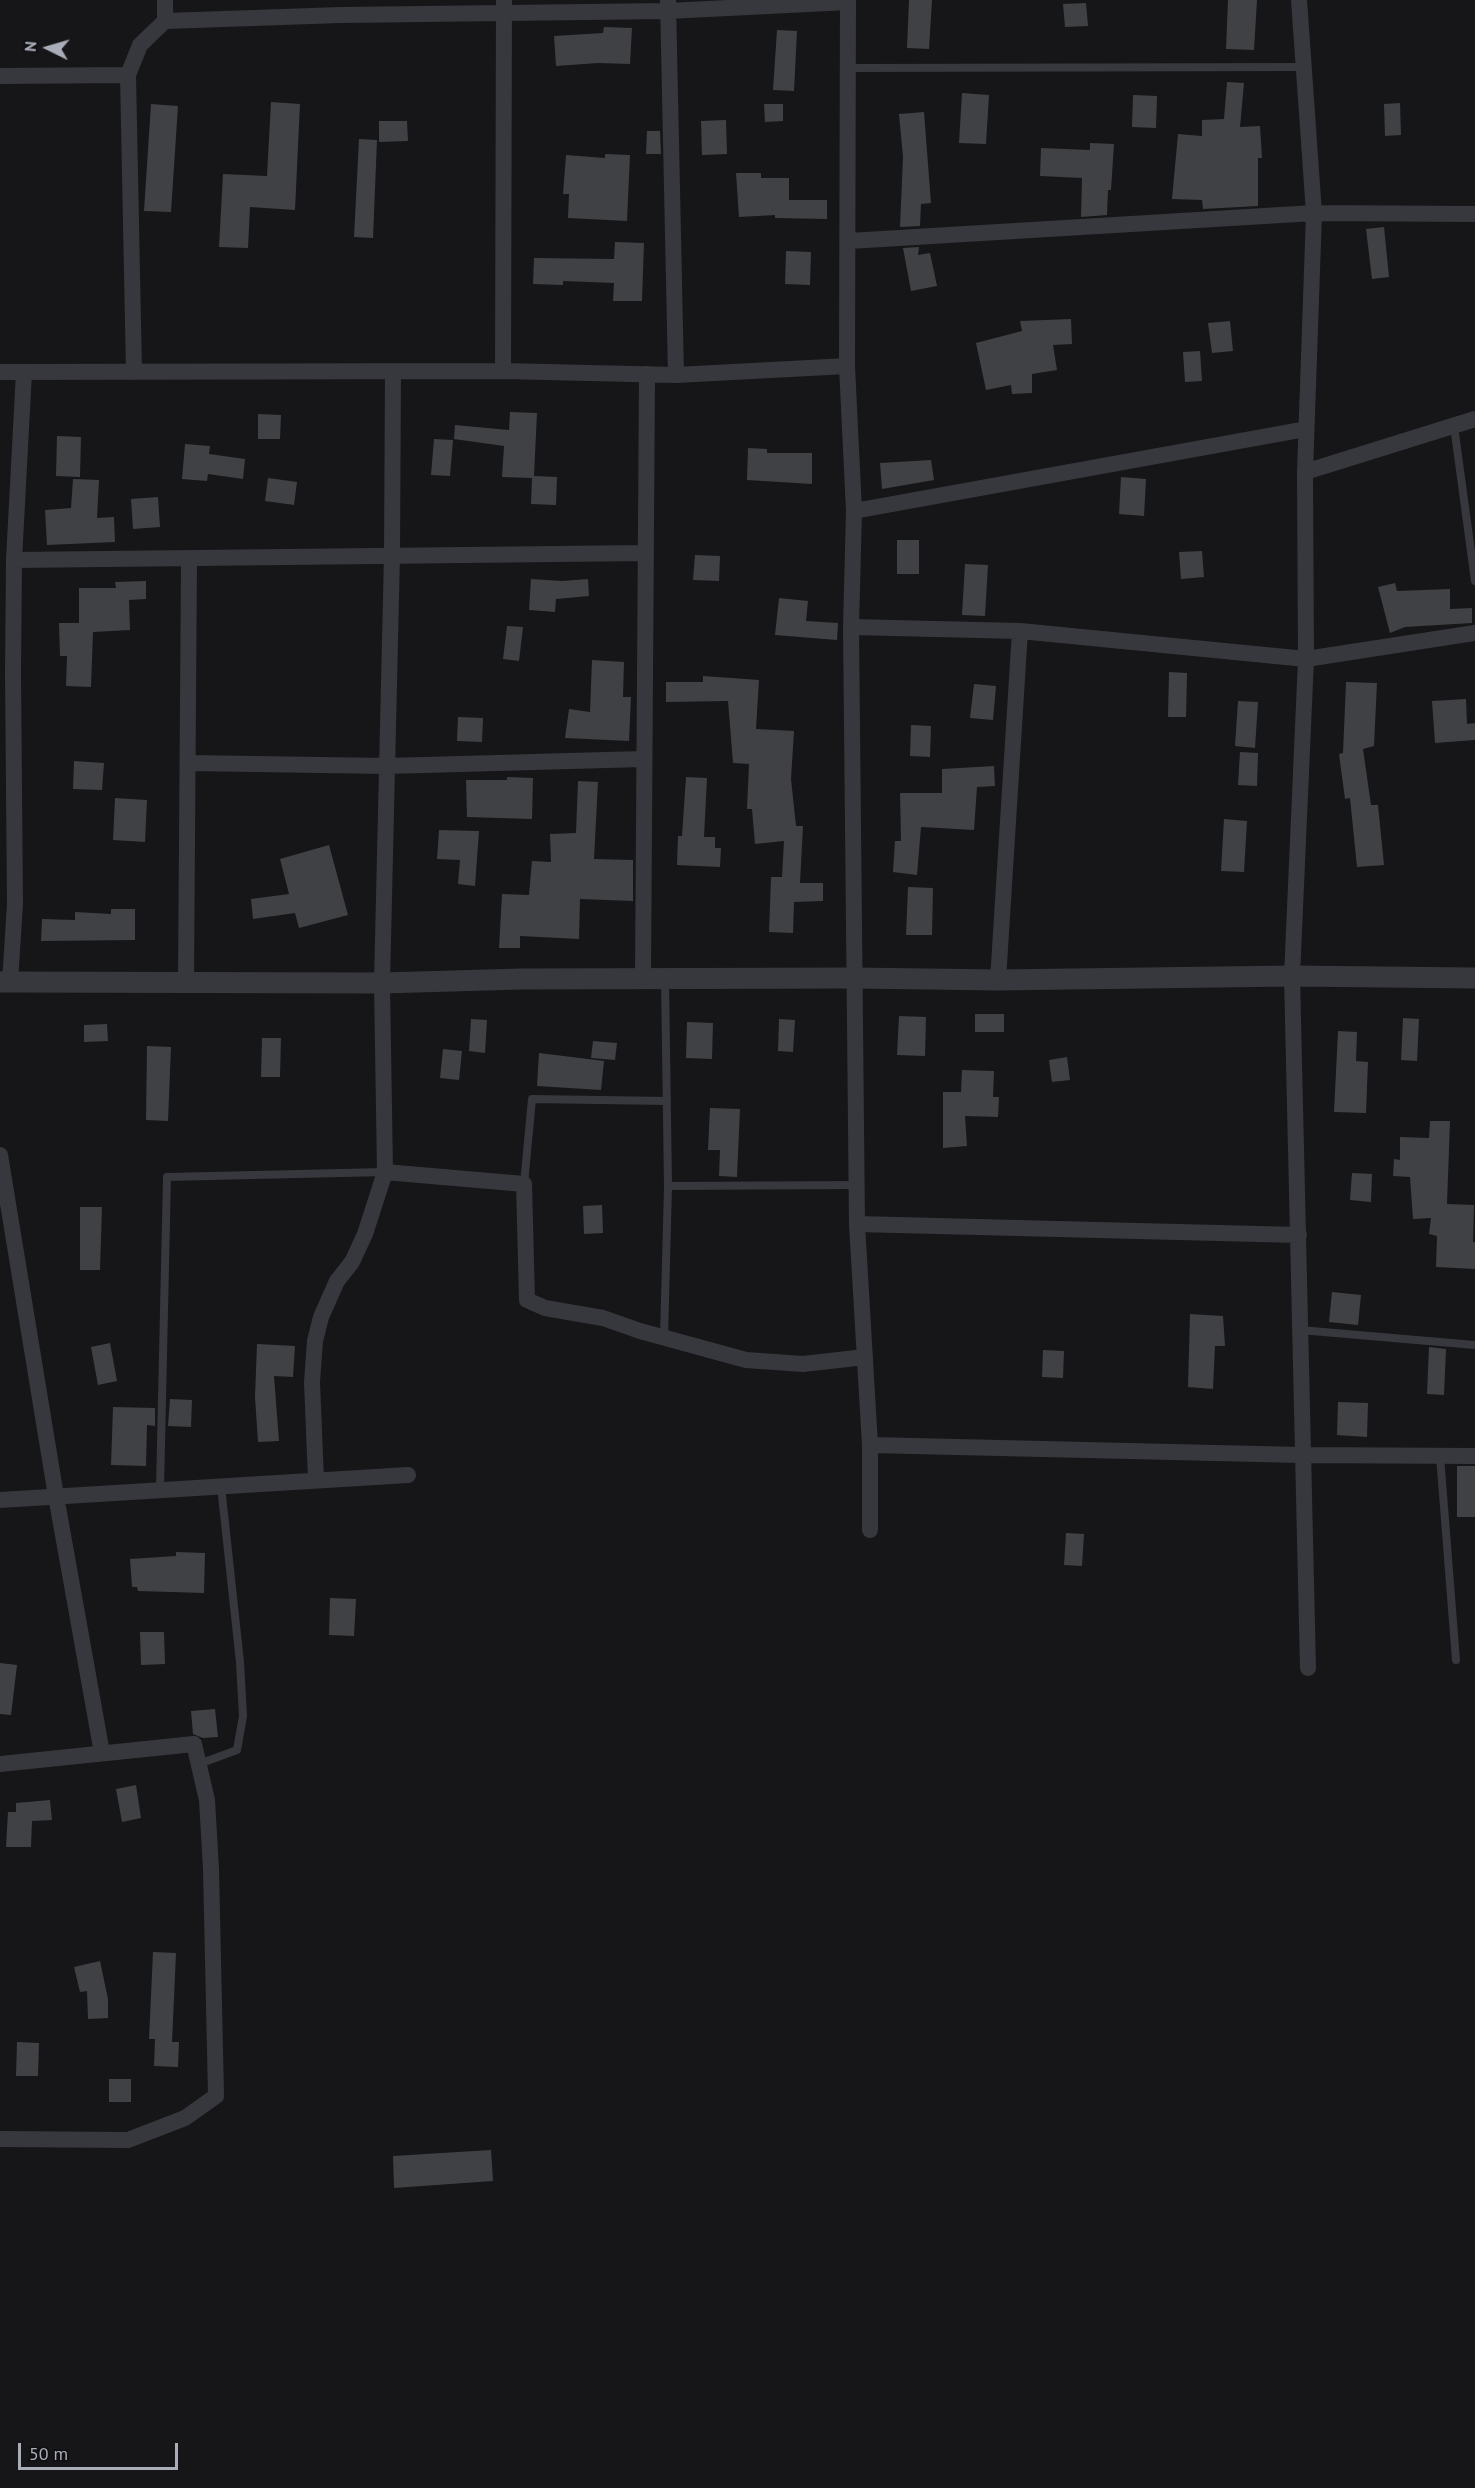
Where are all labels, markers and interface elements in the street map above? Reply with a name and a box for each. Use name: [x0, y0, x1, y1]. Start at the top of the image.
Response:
north arrow: [18, 18, 78, 78]
text: N: [20, 40, 40, 53]
scale bar: [21, 2431, 182, 2469]
text: 50 m: [29, 2442, 68, 2465]

